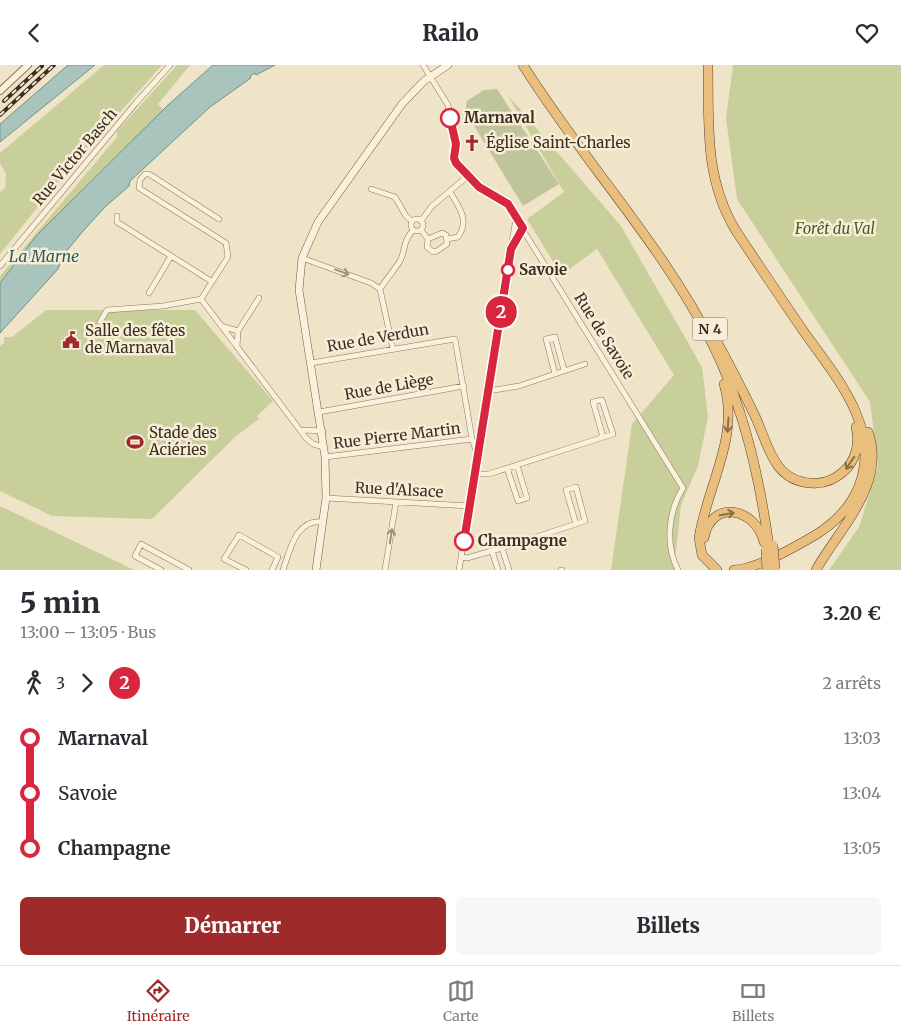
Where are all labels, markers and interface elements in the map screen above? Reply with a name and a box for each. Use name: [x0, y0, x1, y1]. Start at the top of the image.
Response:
icon: back: [20, 19, 48, 47]
text: Railo: [422, 19, 479, 47]
icon: heart: [853, 19, 881, 47]
street label: Rue Victor Basch: [28, 104, 121, 209]
marker: Marnaval: [440, 108, 460, 128]
place label: Marnaval: [464, 108, 535, 127]
place label: Église Saint-Charles: [486, 132, 631, 152]
church icon: Église Saint-Charles: [462, 133, 482, 153]
park label: Forêt du Val: [794, 219, 875, 238]
water label: La Marne: [9, 246, 79, 266]
place label: Savoie: [519, 260, 567, 279]
marker: Savoie: [501, 263, 515, 277]
one-way arrow: [333, 268, 349, 277]
street label: Rue de Savoie: [570, 289, 639, 383]
line badge: 2: [485, 296, 517, 328]
text: 2: [496, 300, 506, 323]
road number: N 4: [692, 317, 728, 341]
street label: Rue de Verdun: [326, 319, 430, 356]
place label: Salle des fêtes de Marnaval: [85, 321, 185, 357]
public building icon: Salle des fêtes de Marnaval: [61, 330, 81, 350]
street label: Rue de Liège: [343, 369, 435, 404]
one-way arrow: [723, 417, 732, 433]
street label: Rue Pierre Martin: [332, 418, 462, 453]
place label: Stade des Aciéries: [148, 423, 217, 459]
sports icon: Stade des Aciéries: [125, 432, 145, 452]
one-way arrow: [844, 456, 855, 470]
street label: Rue d'Alsace: [354, 478, 444, 501]
one-way arrow: [718, 509, 734, 519]
one-way arrow: [386, 528, 396, 544]
marker: Champagne: [454, 531, 474, 551]
place label: Champagne: [478, 531, 567, 550]
text: 5 min: [20, 585, 100, 621]
text: 3.20 €: [823, 601, 881, 625]
text: 13:00 – 13:05 · Bus: [20, 622, 156, 642]
icon: walk: [20, 669, 48, 697]
icon: forward: [73, 669, 101, 697]
text: 2: [119, 671, 130, 694]
text: 3: [56, 673, 65, 693]
text: 2 arrêts: [823, 673, 881, 693]
text: Marnaval: [58, 726, 148, 750]
text: 13:03: [843, 728, 881, 748]
text: Savoie: [58, 781, 117, 805]
text: 13:04: [842, 783, 881, 803]
text: Champagne: [58, 836, 171, 860]
text: 13:05: [843, 838, 881, 858]
button: Démarrer: [20, 897, 446, 955]
button: Billets: [456, 897, 881, 955]
tab: Itinéraire: [127, 977, 190, 1025]
tab: Carte: [443, 977, 479, 1025]
tab: Billets: [732, 977, 774, 1025]

